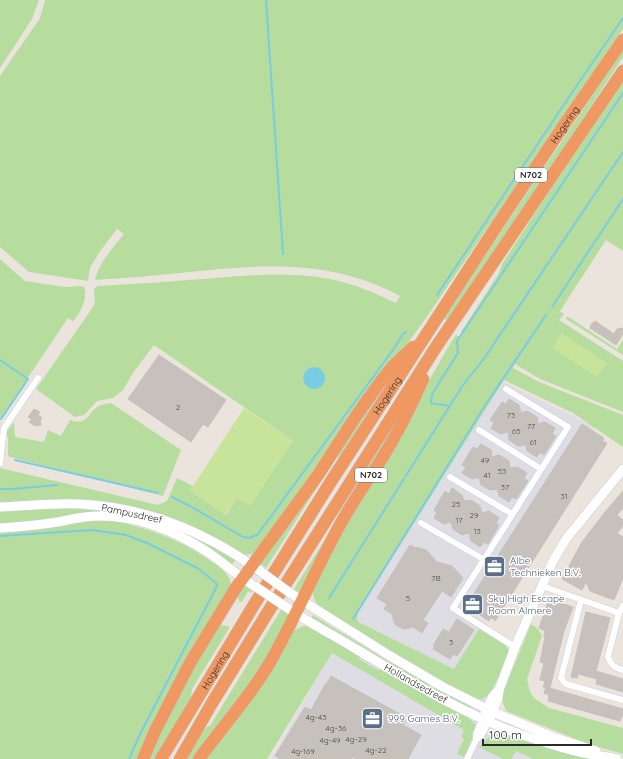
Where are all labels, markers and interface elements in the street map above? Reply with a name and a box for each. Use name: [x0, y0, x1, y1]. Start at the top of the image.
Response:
street label: Hogering: [547, 103, 582, 146]
road number: N702: [515, 168, 547, 182]
street label: Hogering: [370, 374, 404, 417]
house number: 2: [176, 402, 181, 412]
house number: 73: [507, 410, 515, 420]
house number: 77: [527, 421, 535, 431]
house number: 65: [512, 426, 520, 436]
house number: 61: [529, 437, 537, 447]
house number: 49: [481, 455, 490, 465]
house number: 53: [498, 466, 506, 476]
road number: N702: [355, 468, 387, 482]
house number: 41: [483, 470, 491, 480]
house number: 37: [501, 482, 509, 492]
house number: 31: [560, 491, 568, 501]
house number: 25: [452, 499, 460, 509]
street label: Pampusdreef: [100, 501, 164, 526]
house number: 29: [470, 510, 479, 520]
house number: 17: [455, 515, 463, 525]
house number: 13: [473, 526, 481, 536]
office icon: Albe Technieken B.V.: [482, 553, 508, 579]
place label: Albe Technieken B.V.: [510, 554, 581, 579]
house number: 7B: [431, 573, 441, 583]
office icon: Sky High Escape Room Almere: [460, 591, 486, 617]
place label: Sky High Escape Room Almere: [488, 592, 565, 617]
house number: 5: [406, 593, 410, 603]
house number: 3: [449, 637, 453, 647]
street label: Hogering: [198, 648, 232, 692]
street label: Hollandsedreef: [382, 661, 450, 706]
office icon: 999 Games B.V.: [359, 705, 385, 731]
house number: 4g-43: [306, 712, 326, 722]
place label: 999 Games B.V.: [388, 712, 460, 725]
scale bar: [483, 721, 591, 747]
house number: 4g-36: [326, 723, 347, 733]
text: 100 m: [489, 727, 522, 742]
house number: 4g-29: [345, 734, 367, 744]
house number: 4g-49: [320, 735, 341, 745]
house number: 4g-22: [365, 745, 387, 755]
house number: 4g-169: [291, 746, 315, 756]

